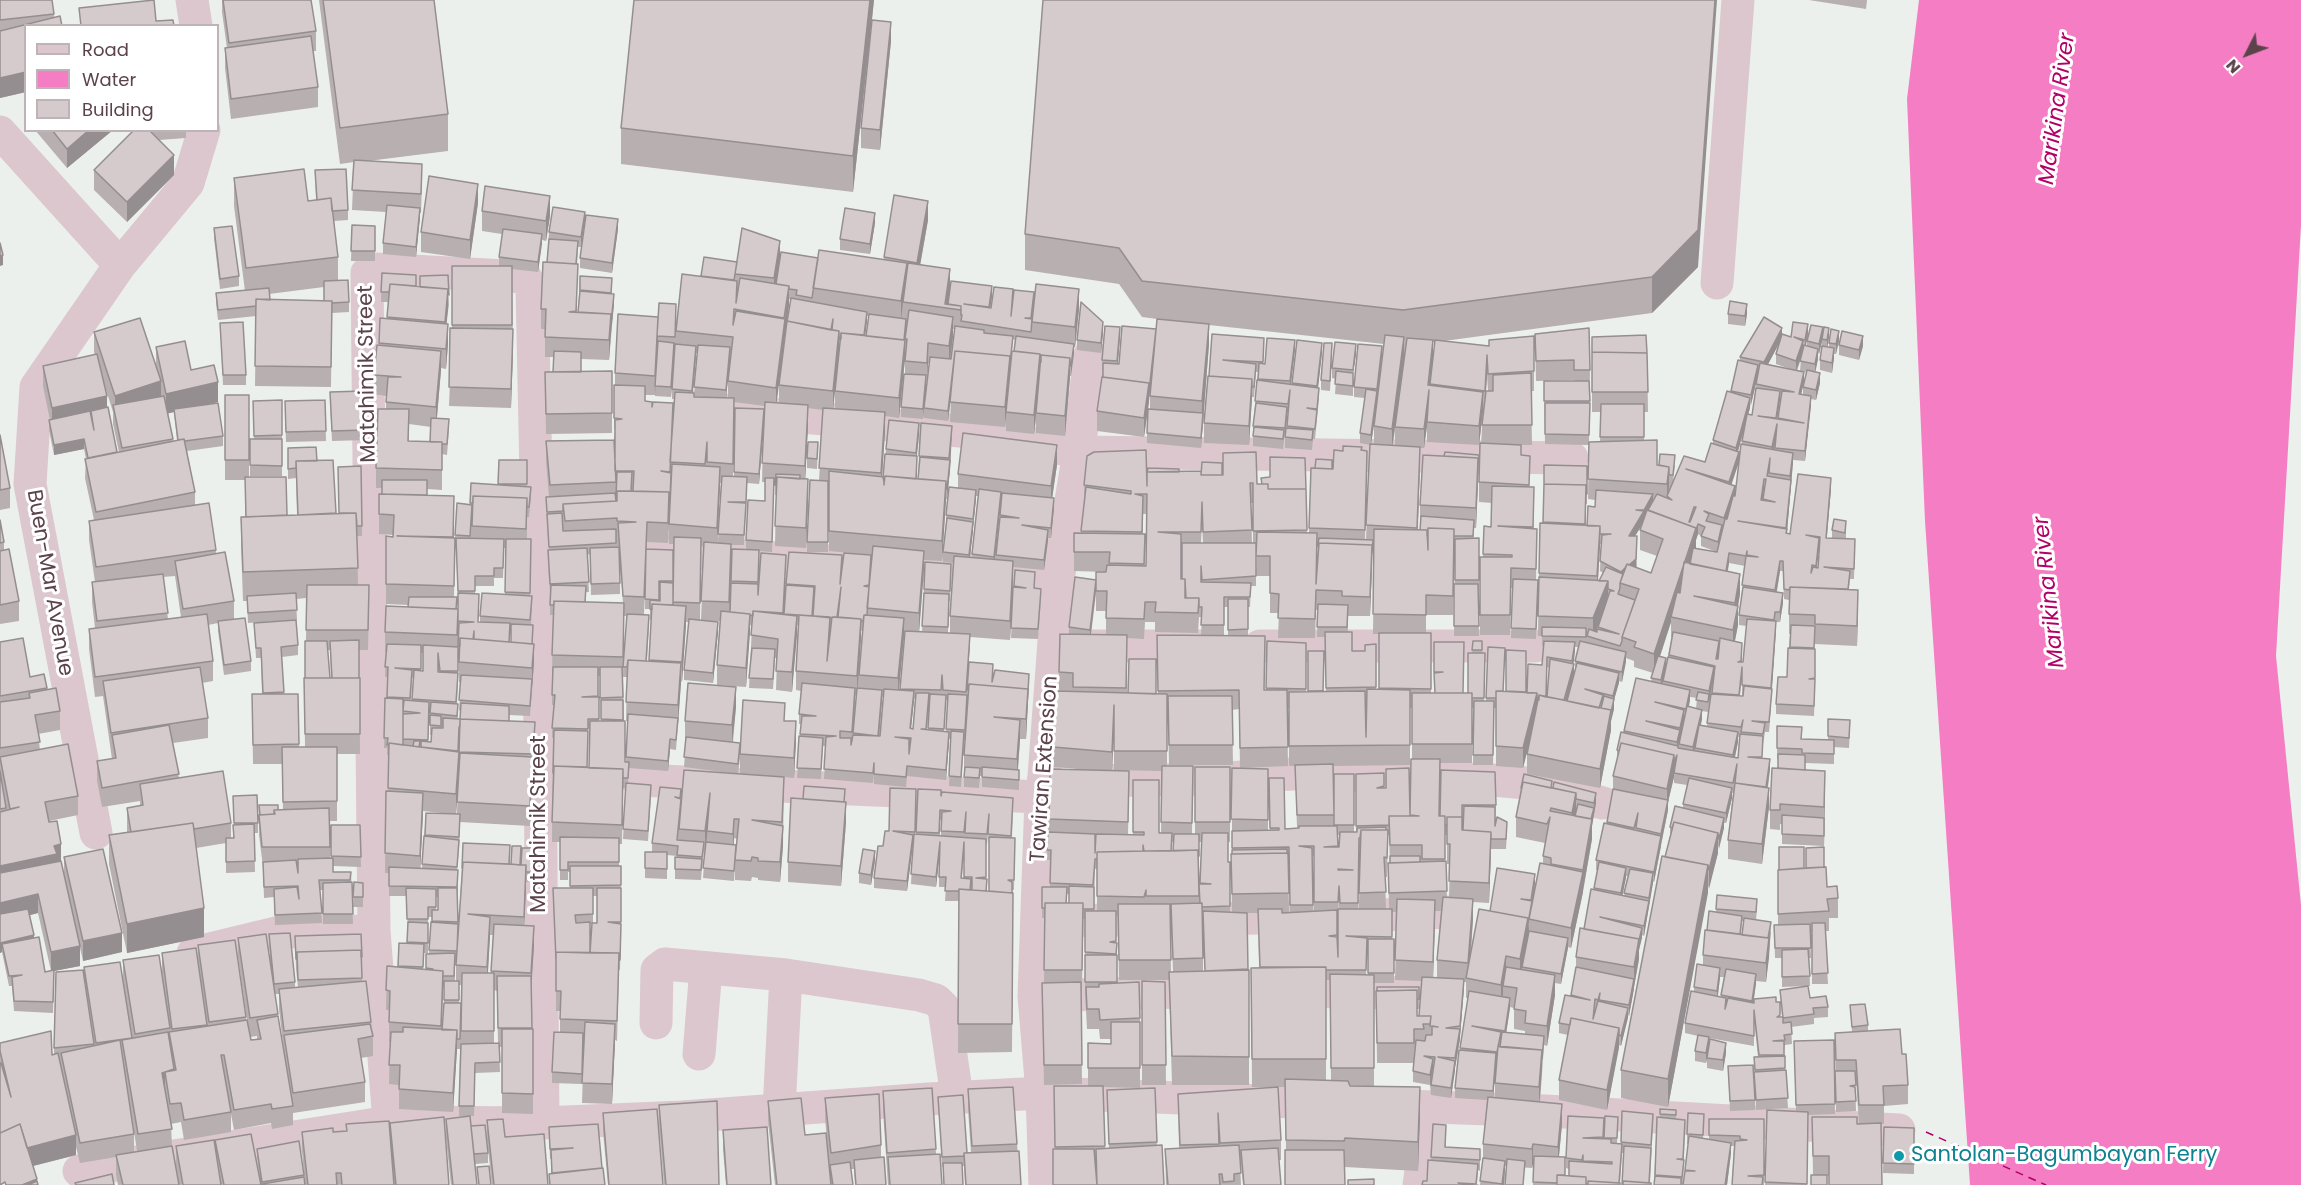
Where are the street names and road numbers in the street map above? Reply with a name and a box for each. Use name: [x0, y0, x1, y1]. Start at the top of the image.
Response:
street label: Matahimik Street: [354, 285, 382, 463]
street label: Buen-Mar Avenue: [20, 488, 78, 678]
street label: Tawiran Extension: [1026, 675, 1064, 863]
street label: Matahimik Street: [527, 735, 553, 913]

